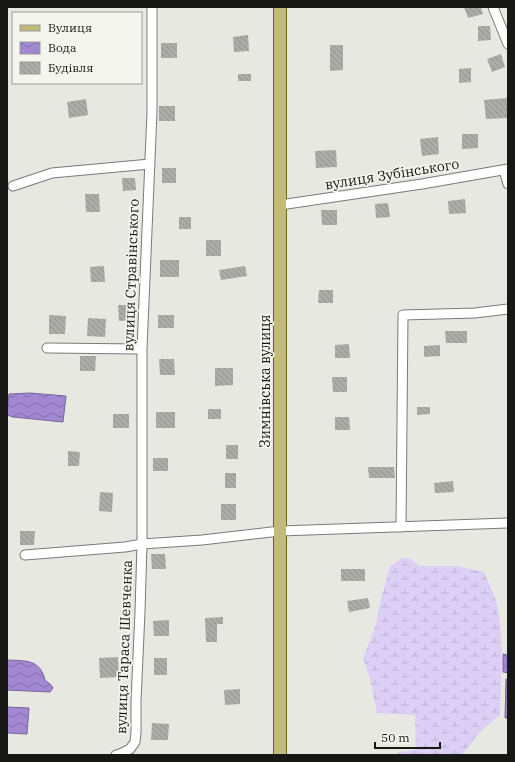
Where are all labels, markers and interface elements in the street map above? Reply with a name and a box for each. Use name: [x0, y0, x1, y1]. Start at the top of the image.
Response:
legend: [12, 12, 142, 84]
text: Вулиця: [48, 20, 92, 35]
text: Вода: [48, 40, 77, 55]
text: Будівля: [48, 60, 93, 75]
street label: вулиця Зубінського: [324, 154, 460, 193]
street label: вулиця Стравінського: [119, 198, 143, 352]
street label: Зимнівська вулиця: [256, 314, 274, 448]
street label: вулиця Тараса Шевченка: [112, 559, 136, 734]
scale bar: [375, 724, 440, 750]
text: 50 m: [381, 730, 410, 745]

